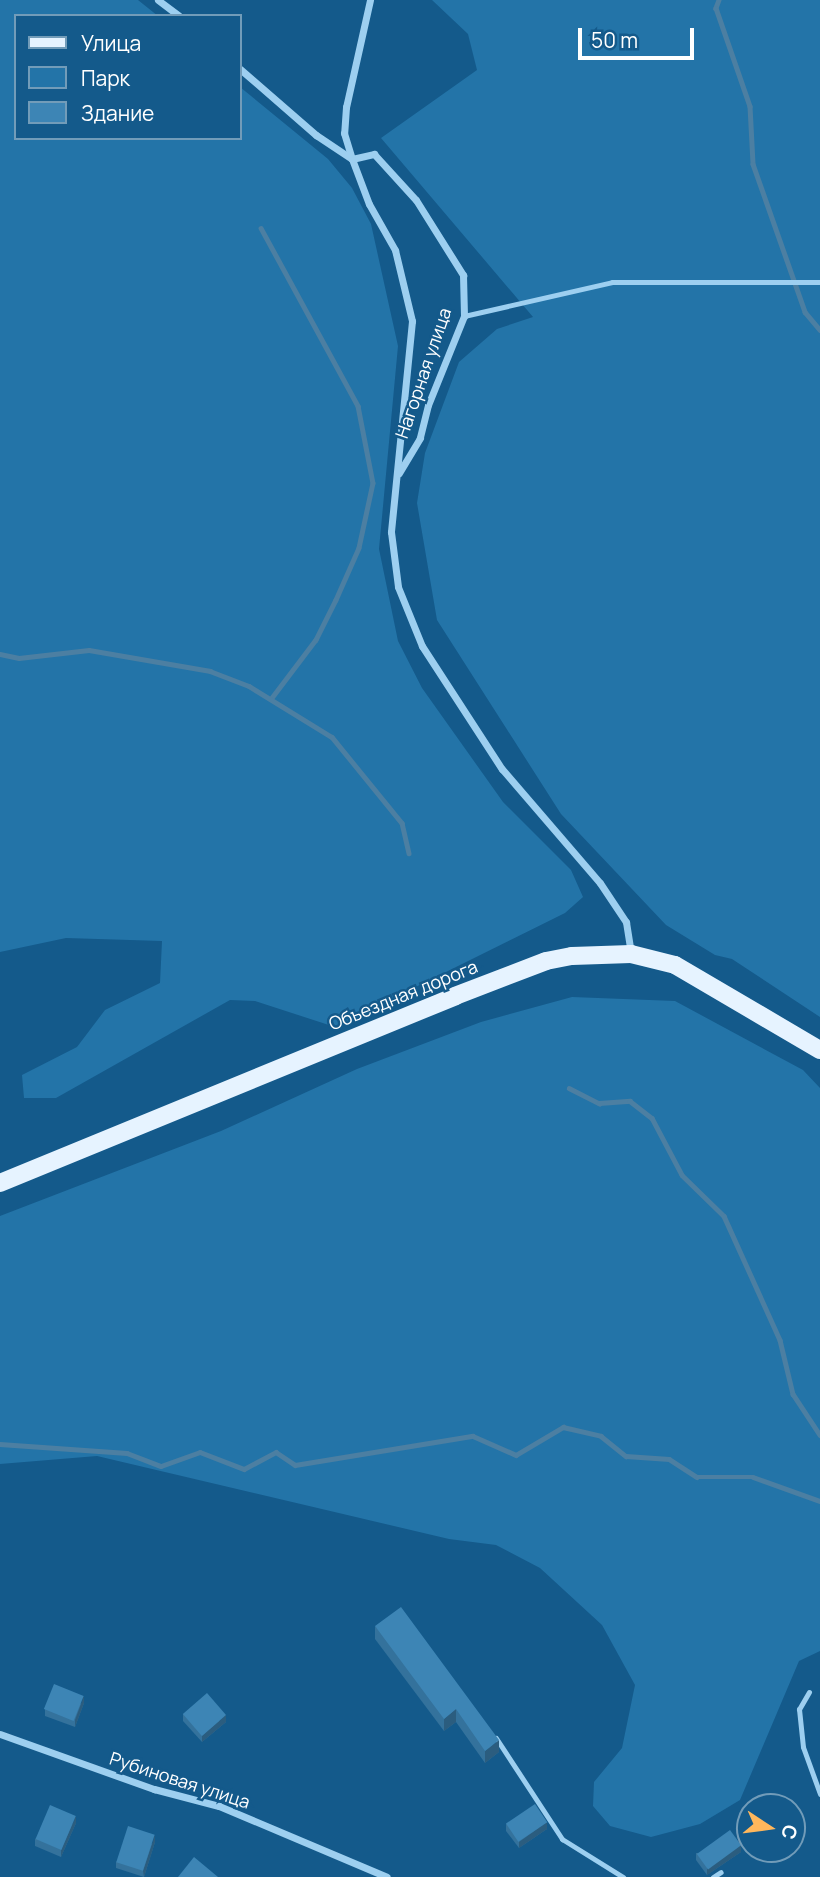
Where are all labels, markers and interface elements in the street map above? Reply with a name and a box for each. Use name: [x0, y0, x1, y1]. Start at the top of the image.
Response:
legend: [14, 14, 242, 140]
scale bar: [582, 14, 698, 58]
text: 50 m: [591, 26, 638, 54]
text: Улица: [81, 29, 141, 57]
text: Парк: [81, 64, 130, 92]
text: Здание: [81, 99, 154, 127]
street label: Нагорная улица: [391, 305, 455, 441]
street label: Объездная дорога: [325, 955, 481, 1035]
street label: Рубиновая улица: [107, 1747, 253, 1813]
north arrow: [736, 1793, 806, 1863]
text: С: [775, 1822, 804, 1842]

